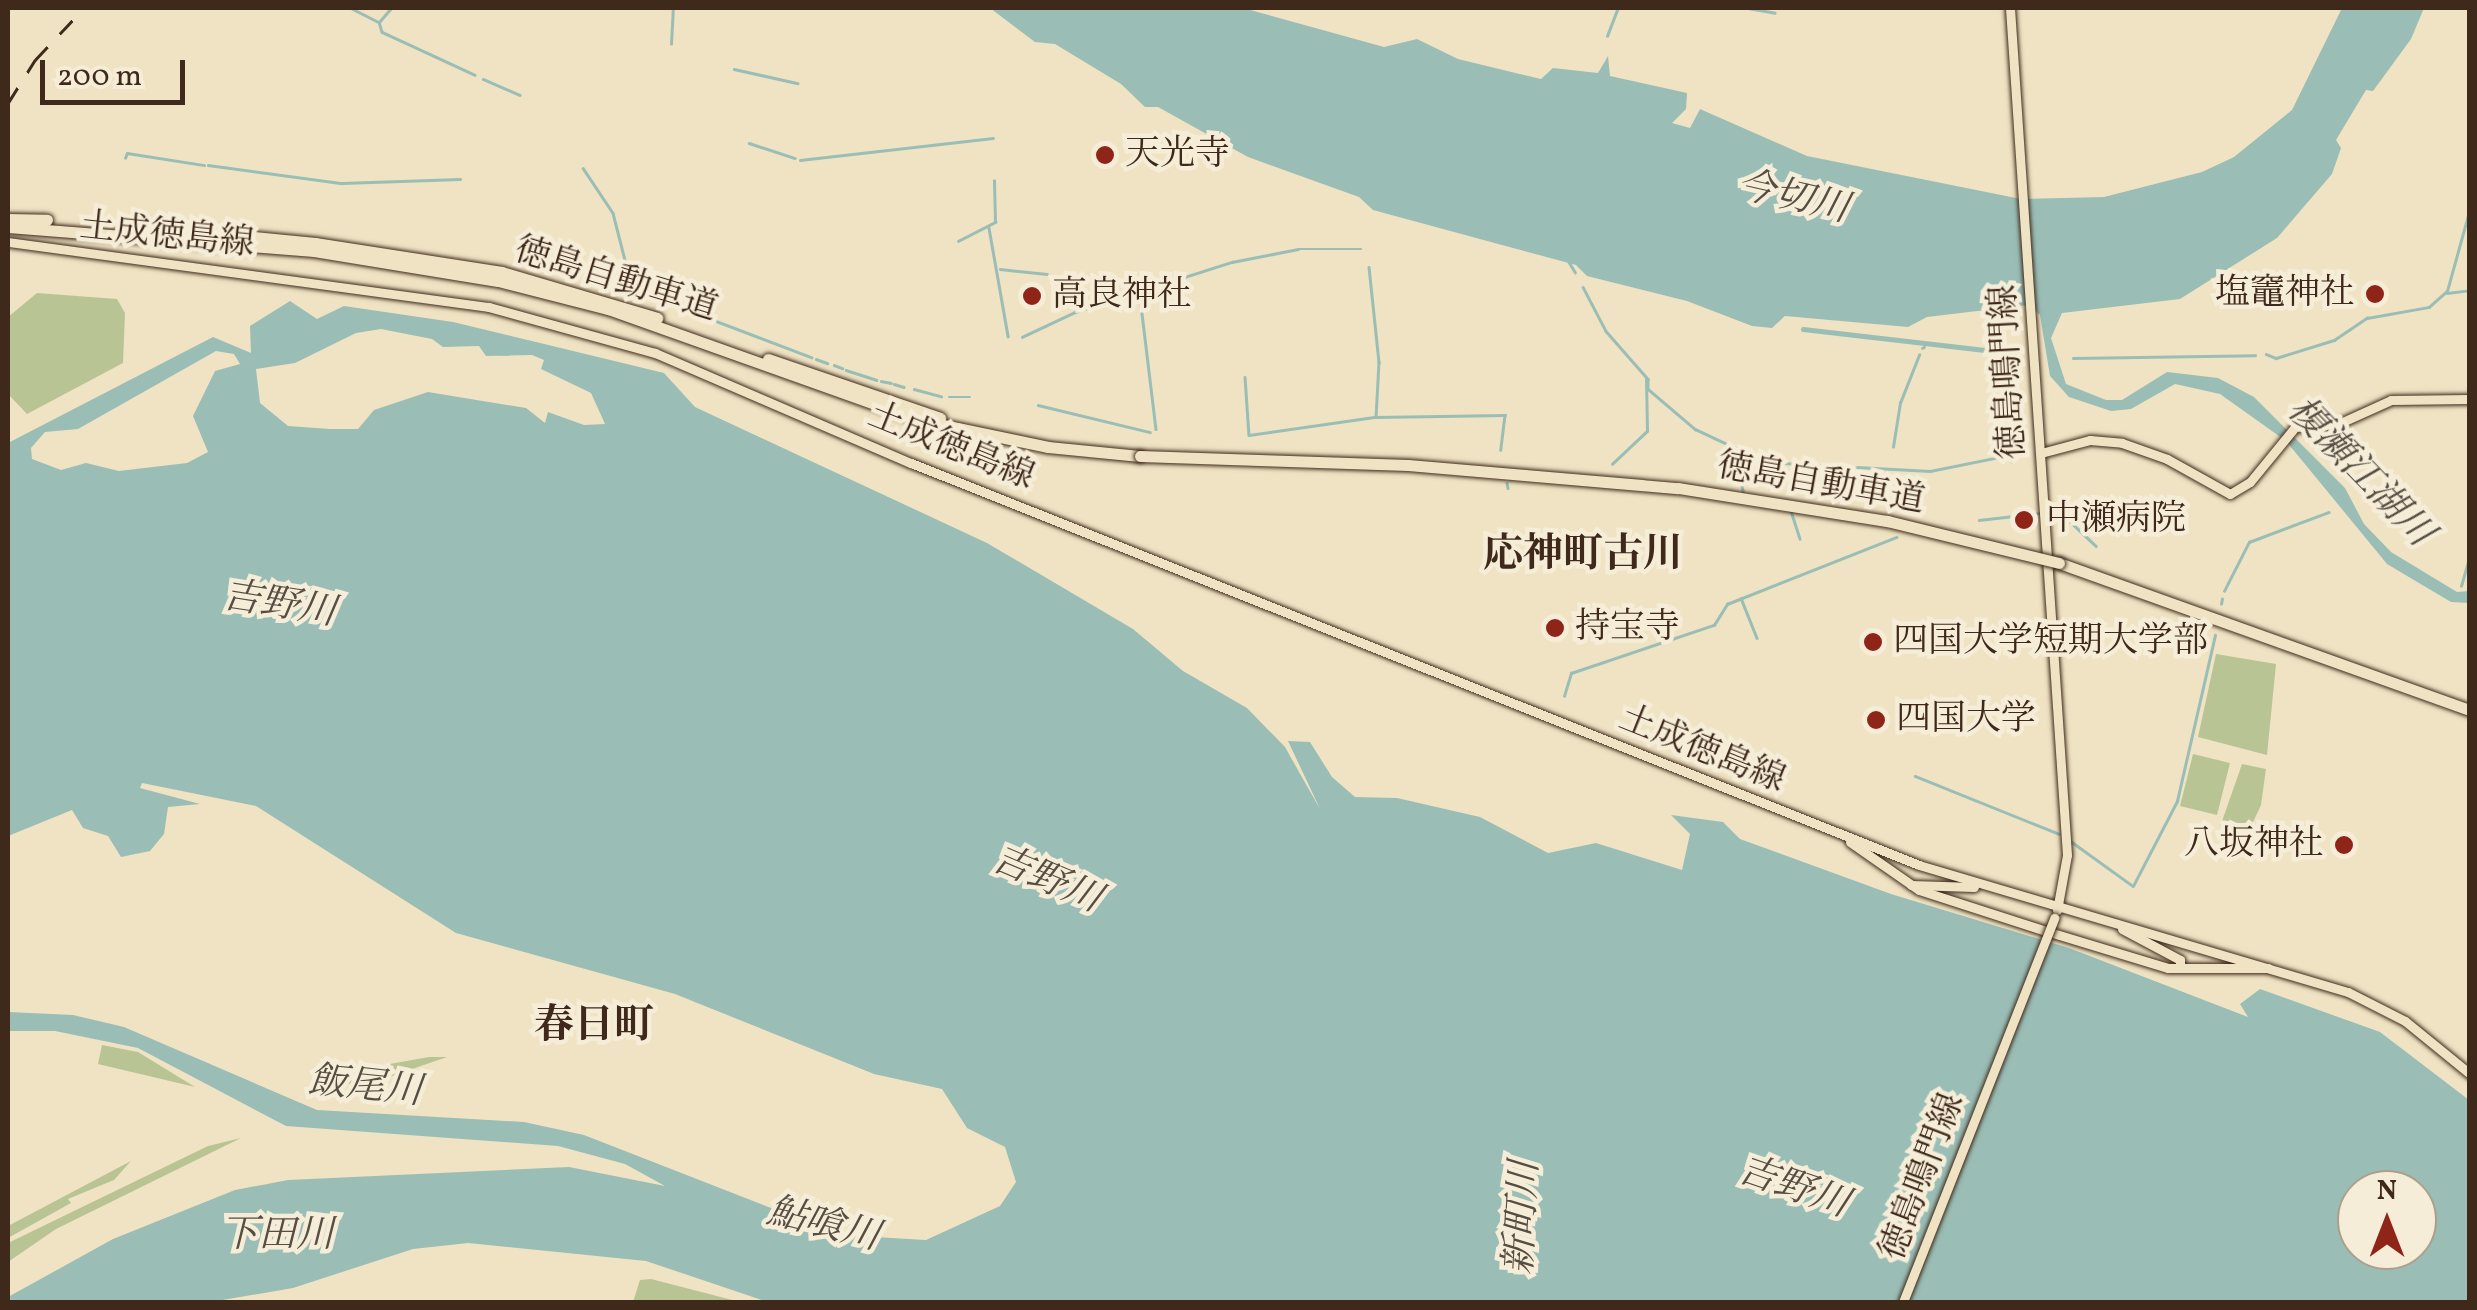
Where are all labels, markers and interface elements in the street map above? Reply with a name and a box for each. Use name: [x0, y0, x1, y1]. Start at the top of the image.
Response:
scale bar: [45, 40, 190, 102]
text: 200 m: [57, 56, 142, 98]
place label: 天光寺: [1125, 134, 1230, 176]
marker: 天光寺: [1094, 144, 1116, 166]
water label: 今切川: [1731, 164, 1853, 234]
street label: 土成徳島線: [78, 206, 256, 266]
street label: 徳島自動車道: [509, 229, 723, 331]
place label: 塩竈神社: [2215, 273, 2355, 315]
place label: 高良神社: [1052, 275, 1192, 317]
marker: 塩竈神社: [2364, 283, 2386, 305]
street label: 徳島鳴門線: [1983, 284, 2035, 460]
marker: 高良神社: [1021, 285, 1043, 307]
water label: 榎瀬江湖川: [2277, 389, 2441, 557]
street label: 土成徳島線: [862, 395, 1040, 499]
street label: 徳島自動車道: [1714, 445, 1928, 523]
place label: 中瀬病院: [2046, 499, 2186, 541]
marker: 中瀬病院: [2011, 507, 2037, 533]
district label: 応神町古川: [1483, 532, 1683, 580]
water label: 吉野川: [219, 575, 339, 637]
place label: 持宝寺: [1575, 607, 1680, 649]
marker: 持宝寺: [1544, 617, 1566, 639]
place label: 四国大学短期大学部: [1893, 621, 2208, 663]
marker: 四国大学短期大学部: [1862, 631, 1884, 653]
street label: 土成徳島線: [1613, 698, 1791, 802]
place label: 四国大学: [1896, 699, 2036, 741]
marker: 四国大学: [1865, 709, 1887, 731]
place label: 八坂神社: [2184, 824, 2324, 866]
marker: 八坂神社: [2333, 834, 2355, 856]
water label: 吉野川: [985, 838, 1107, 924]
district label: 春日町: [534, 1003, 654, 1051]
water label: 飯尾川: [306, 1059, 424, 1117]
street label: 徳島鳴門線: [1872, 1088, 1974, 1266]
water label: 吉野川: [1732, 1149, 1854, 1229]
water label: 新町川: [1498, 1160, 1550, 1276]
north arrow: [2337, 1170, 2437, 1270]
text: N: [2377, 1172, 2397, 1211]
water label: 鮎喰川: [762, 1190, 884, 1262]
water label: 下田川: [220, 1214, 334, 1260]

